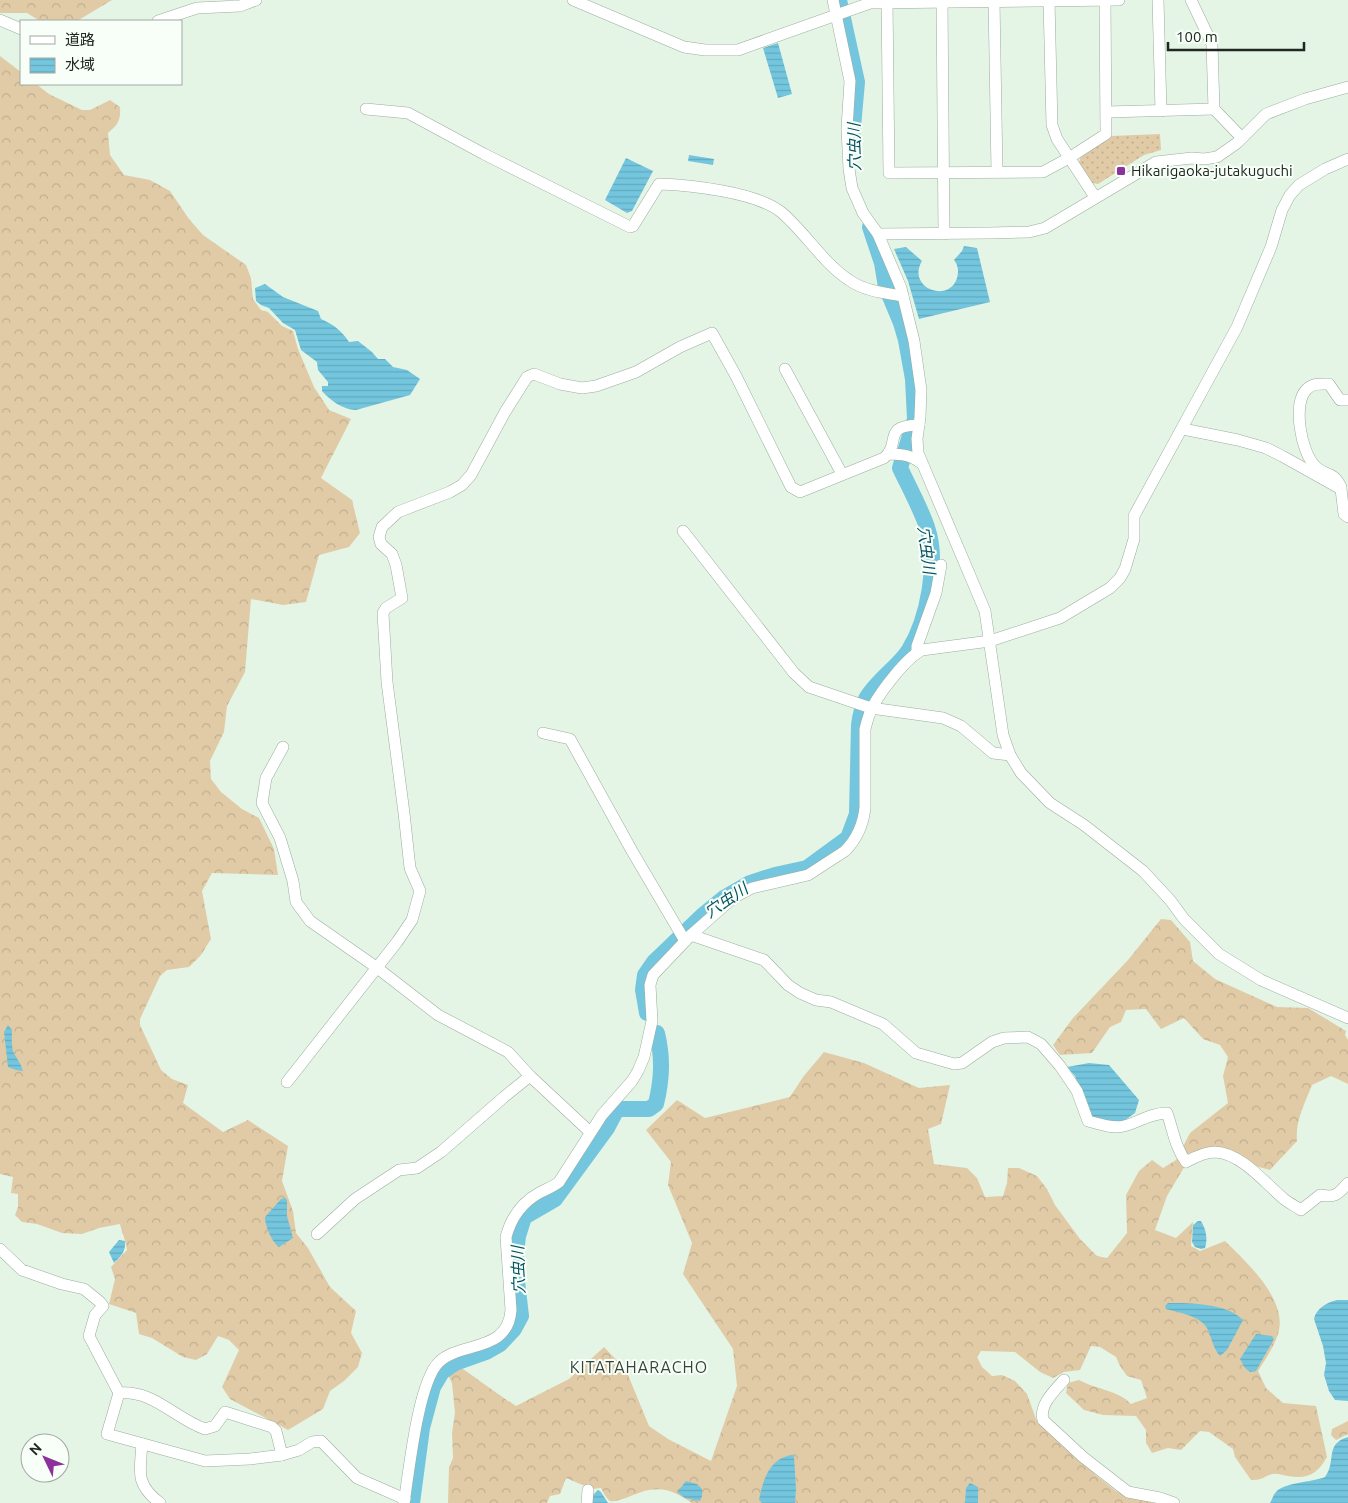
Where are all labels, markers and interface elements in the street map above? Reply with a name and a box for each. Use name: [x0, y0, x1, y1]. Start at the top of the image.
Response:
legend: [20, 20, 182, 85]
scale bar: [1168, 20, 1304, 52]
text: 100 m: [1176, 28, 1218, 45]
text: 道路: [65, 31, 95, 48]
text: 水域: [65, 56, 95, 73]
water label: 穴虫川: [845, 121, 863, 171]
place label: Hikarigaoka-jutakuguchi: [1131, 162, 1293, 179]
marker: Hikarigaoka-jutakuguchi: [1115, 165, 1127, 177]
water label: 穴虫川: [915, 525, 939, 577]
water label: 穴虫川: [701, 878, 753, 921]
water label: 穴虫川: [508, 1244, 528, 1294]
district label: KITATAHARACHO: [570, 1358, 708, 1376]
north arrow: [20, 1433, 70, 1483]
text: N: [26, 1440, 45, 1458]

